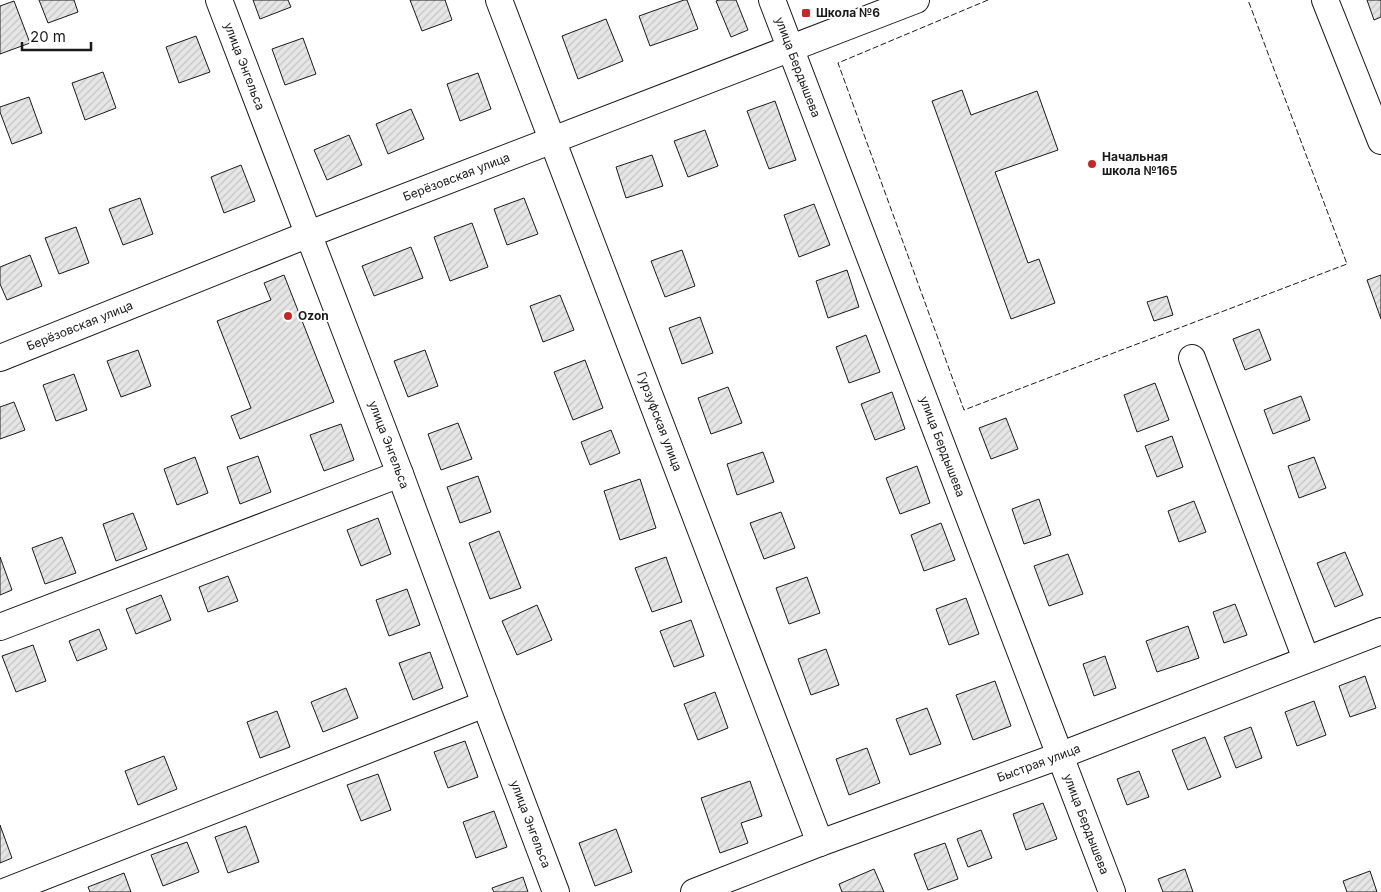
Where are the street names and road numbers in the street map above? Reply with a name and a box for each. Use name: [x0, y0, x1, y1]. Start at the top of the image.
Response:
street label: улица Бердышева: [772, 15, 824, 120]
street label: улица Энгельса: [221, 20, 268, 112]
street label: Берёзовская улица: [401, 149, 512, 204]
street label: Берёзовская улица: [24, 297, 135, 354]
street label: Гурзуфская улица: [634, 369, 686, 473]
street label: улица Бердышева: [917, 394, 969, 499]
street label: улица Энгельса: [366, 398, 413, 491]
street label: Быстрая улица: [995, 740, 1082, 785]
street label: улица Бердышева: [1061, 772, 1113, 876]
street label: улица Энгельса: [507, 778, 554, 870]

